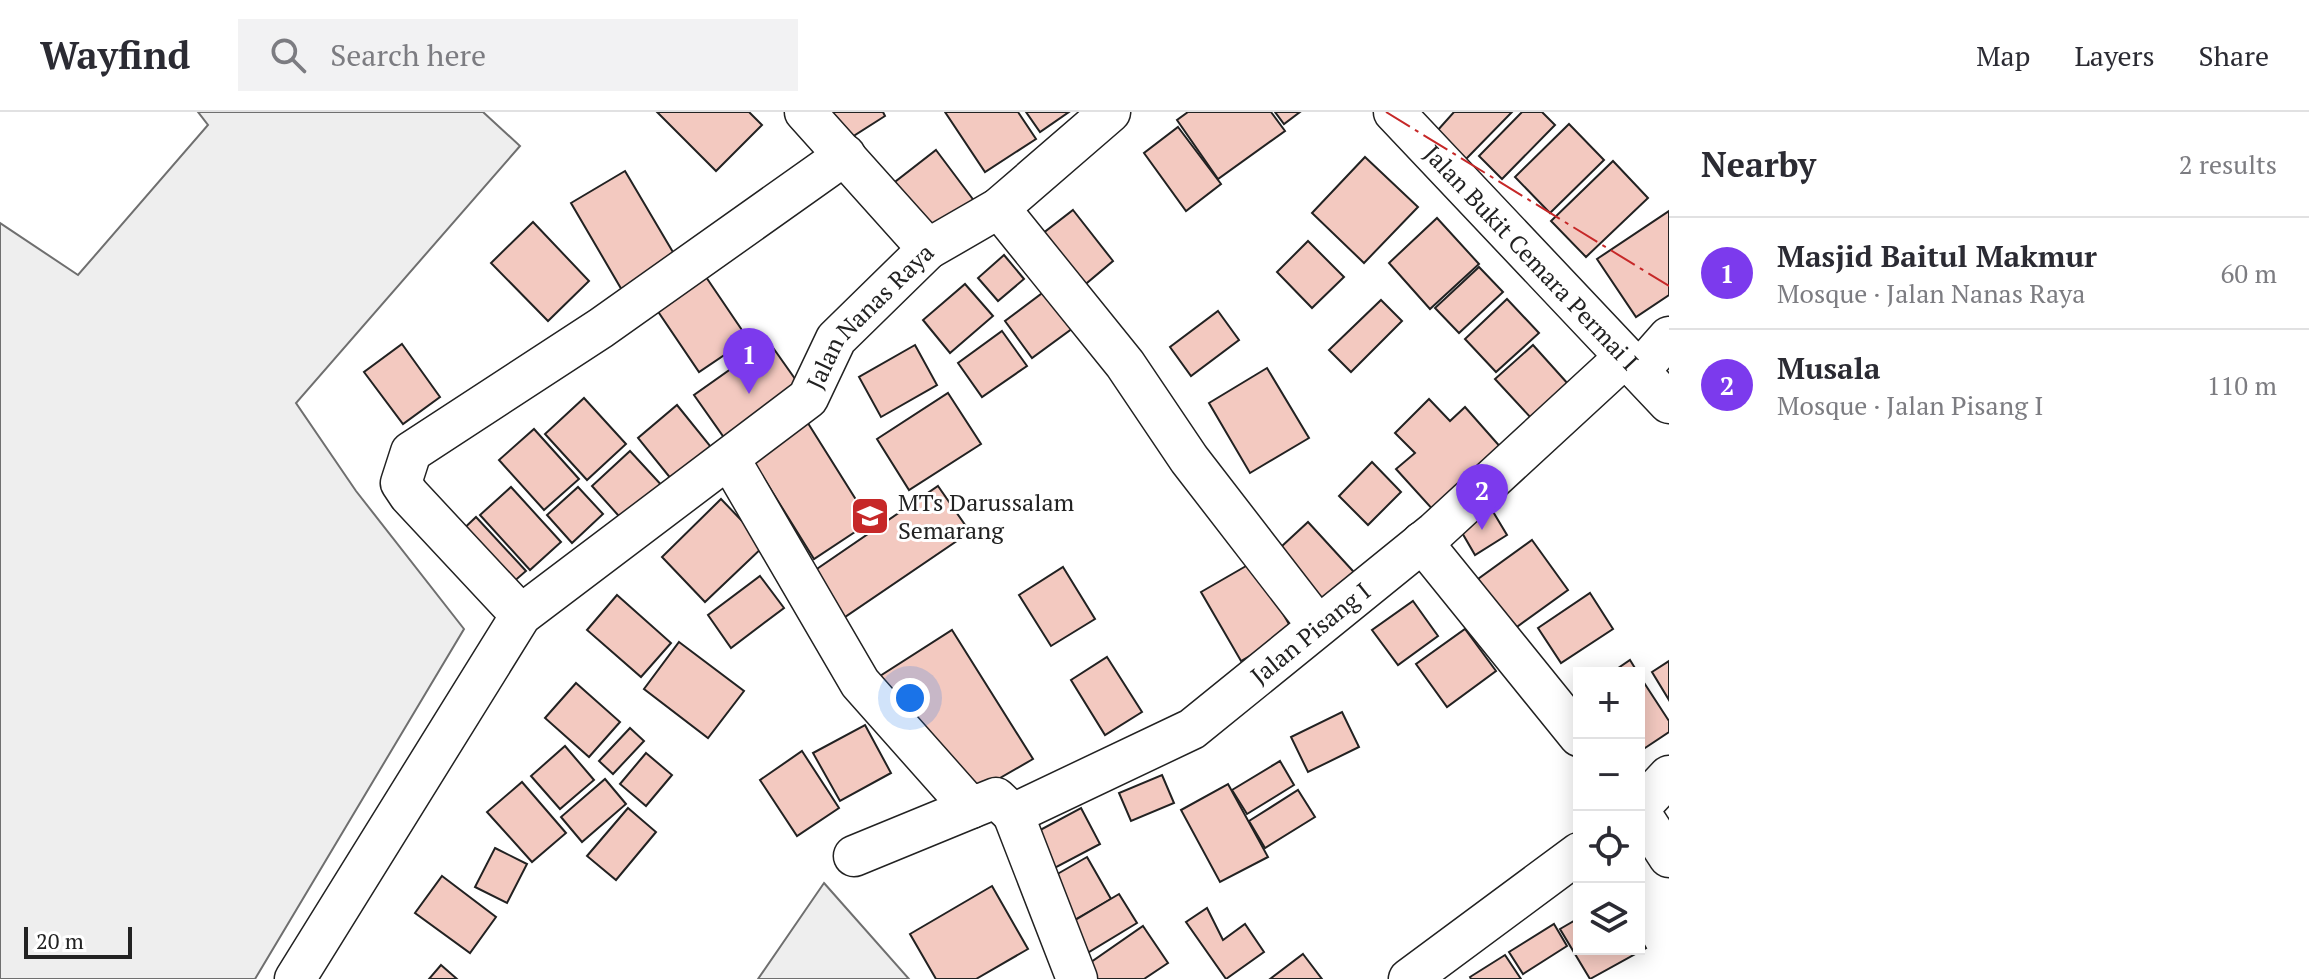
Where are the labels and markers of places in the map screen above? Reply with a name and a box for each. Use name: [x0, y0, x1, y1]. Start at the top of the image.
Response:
pin: 1: [723, 328, 775, 394]
pin: 2: [1456, 464, 1508, 530]
place label: MTs Darussalam Semarang: [898, 486, 1075, 546]
school or university icon: MTs Darussalam Semarang: [849, 495, 891, 537]

